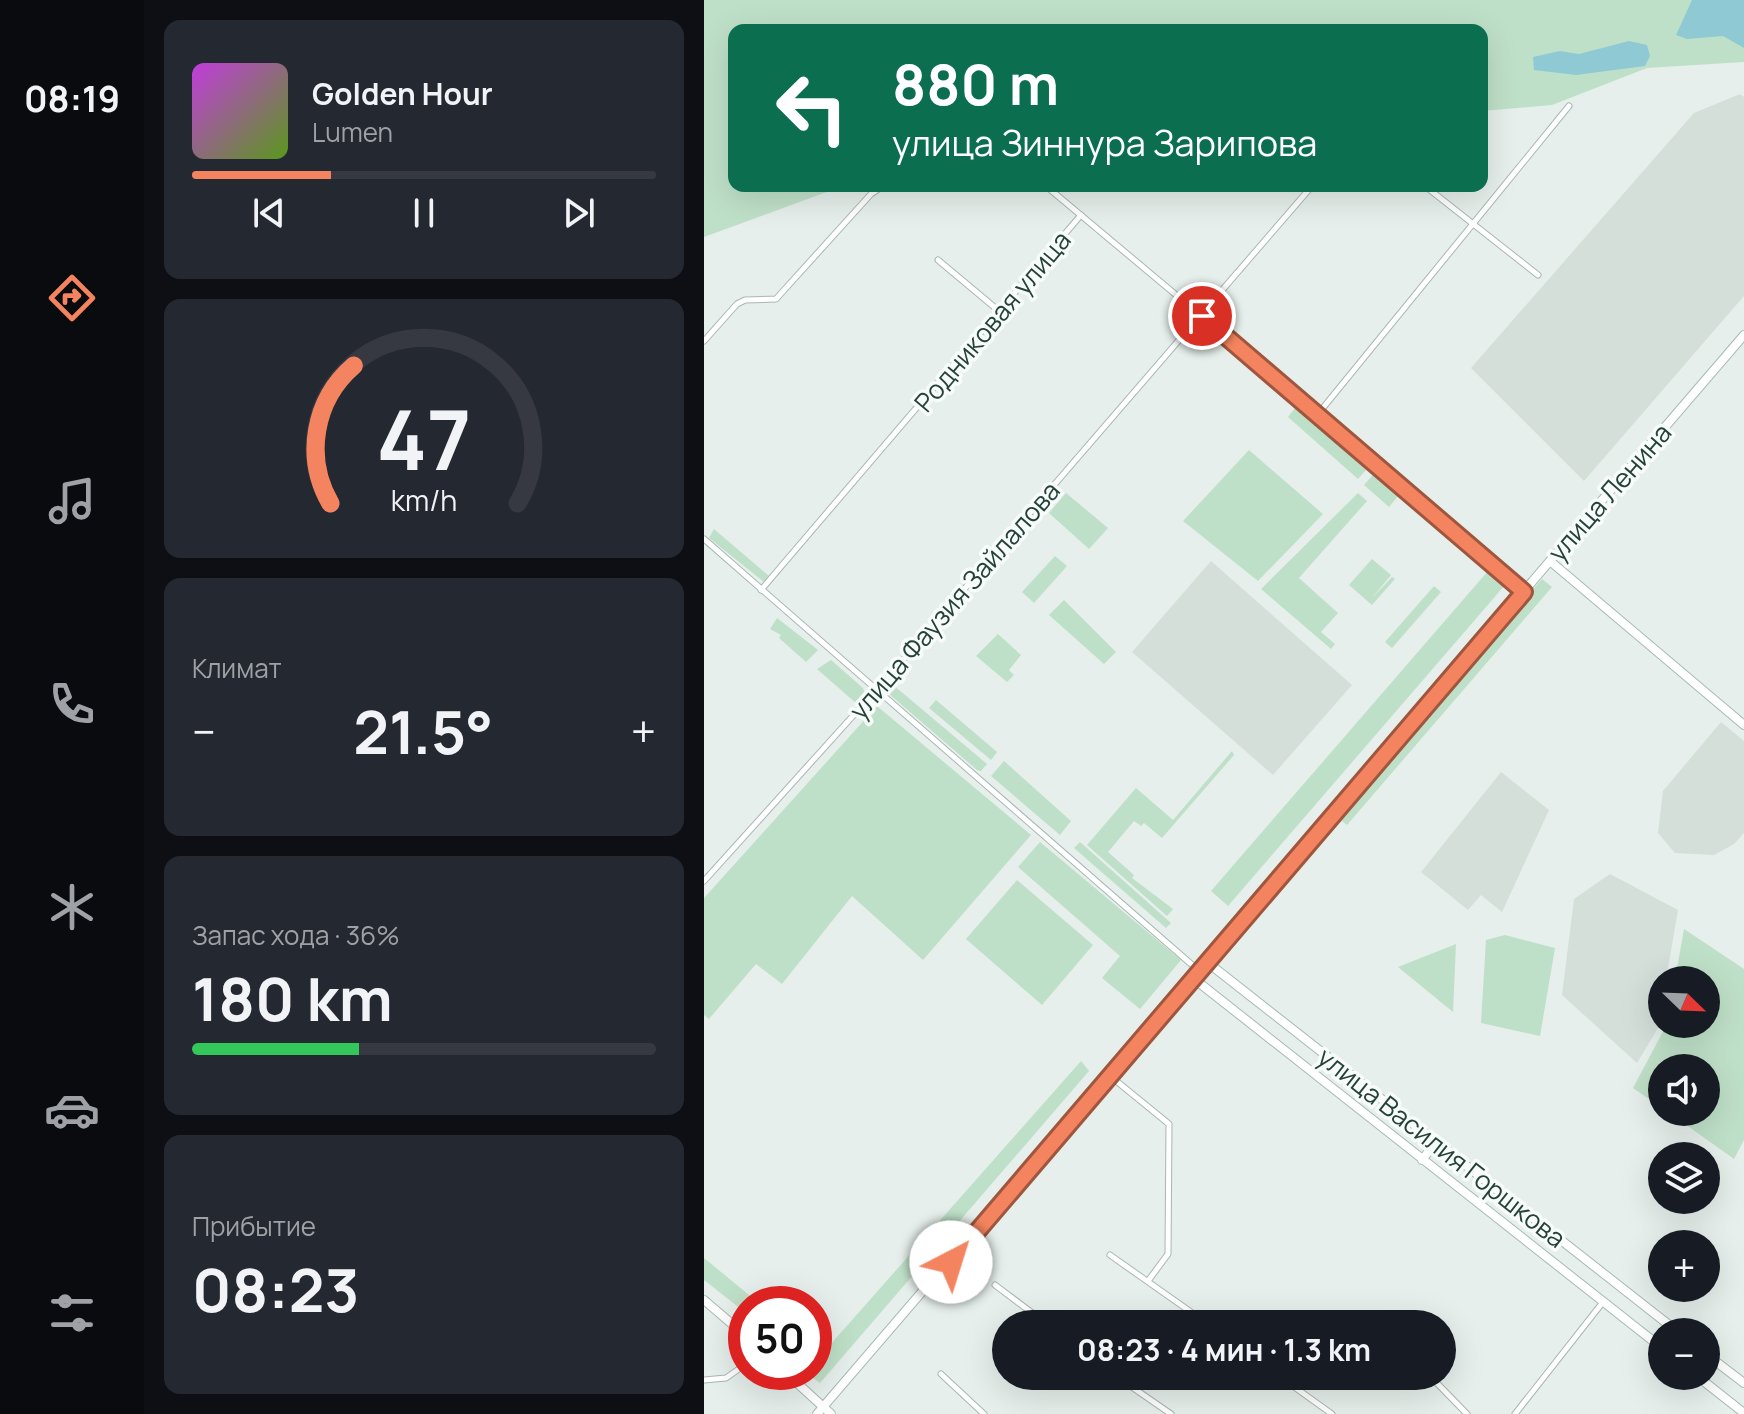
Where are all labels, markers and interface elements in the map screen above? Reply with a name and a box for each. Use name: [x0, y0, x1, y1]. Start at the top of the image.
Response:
text: 880 m: [892, 45, 1059, 122]
icon: left: [760, 56, 864, 160]
text: Golden Hour: [312, 73, 493, 114]
text: 08:19: [24, 74, 120, 123]
text: Lumen: [312, 114, 393, 150]
text: улица Зиннура Зарипова: [892, 118, 1317, 167]
icon: previous: [247, 191, 291, 235]
icon: pause: [402, 191, 446, 235]
icon: next: [557, 191, 601, 235]
street label: Родниковая улица: [906, 223, 1078, 419]
icon: directions: [44, 270, 100, 326]
pin: [1168, 282, 1236, 350]
icon: arrive: [1180, 294, 1224, 338]
text: 47: [376, 381, 472, 495]
street label: улица Ленина: [1539, 415, 1679, 569]
icon: music: [44, 473, 100, 529]
street label: улица Фаузия Зайлалова: [840, 473, 1068, 727]
text: km/h: [391, 481, 457, 520]
text: Климат: [192, 650, 282, 686]
icon: phone: [44, 676, 100, 732]
text: 21.5°: [353, 690, 493, 772]
text: −: [192, 701, 216, 761]
text: +: [631, 701, 656, 761]
icon: climate: [44, 879, 100, 935]
text: Запас хода · 36%: [192, 917, 400, 953]
text: 180 km: [192, 957, 393, 1039]
north arrow: [1648, 966, 1720, 1038]
map controls: [1648, 966, 1720, 1390]
street label: улица Василия Горшкова: [1310, 1039, 1574, 1255]
button: sound: [1648, 1054, 1720, 1126]
icon: car: [44, 1082, 100, 1138]
button: layers: [1648, 1142, 1720, 1214]
text: Прибытие: [192, 1208, 316, 1244]
position arrow: [909, 1220, 993, 1304]
button: +: [1648, 1230, 1720, 1302]
text: 08:23: [192, 1248, 359, 1330]
icon: filters: [44, 1285, 100, 1341]
speed limit sign: 50: [728, 1286, 832, 1390]
button: −: [1648, 1318, 1720, 1390]
text: 08:23 · 4 мин · 1.3 km: [1077, 1329, 1371, 1370]

